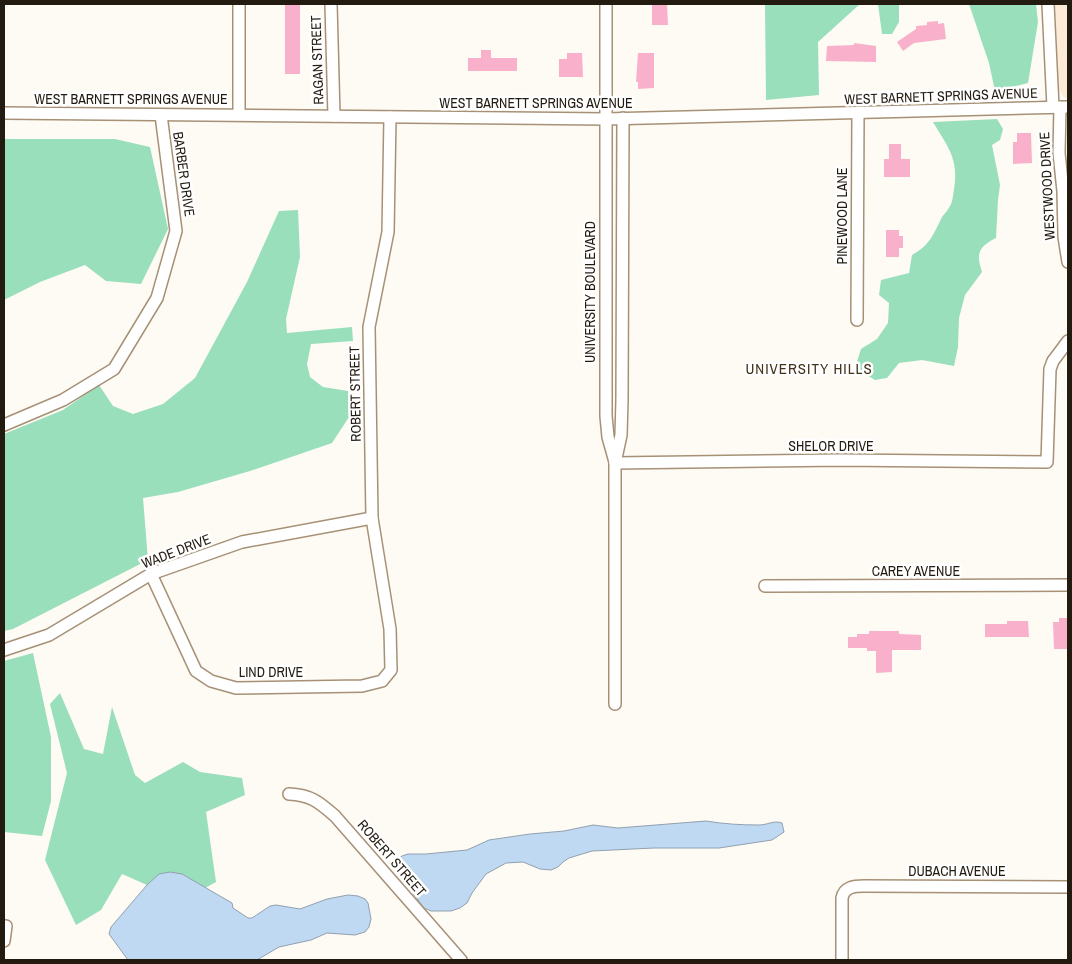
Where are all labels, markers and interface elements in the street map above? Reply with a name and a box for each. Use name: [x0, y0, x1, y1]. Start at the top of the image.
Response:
street label: RAGAN STREET: [306, 15, 328, 105]
street label: WEST BARNETT SPRINGS AVENUE: [844, 84, 1038, 108]
street label: WEST BARNETT SPRINGS AVENUE: [34, 90, 228, 108]
street label: WEST BARNETT SPRINGS AVENUE: [439, 94, 633, 112]
street label: BARBER DRIVE: [169, 130, 199, 218]
street label: WESTWOOD DRIVE: [1035, 131, 1059, 241]
street label: PINEWOOD LANE: [833, 168, 851, 264]
street label: UNIVERSITY BOULEVARD: [581, 221, 599, 363]
street label: ROBERT STREET: [345, 346, 365, 442]
district label: UNIVERSITY HILLS: [745, 358, 873, 379]
street label: SHELOR DRIVE: [788, 437, 874, 455]
street label: WADE DRIVE: [139, 530, 213, 572]
street label: CAREY AVENUE: [872, 562, 960, 580]
street label: LIND DRIVE: [239, 663, 303, 681]
street label: ROBERT STREET: [354, 816, 430, 900]
street label: DUBACH AVENUE: [908, 862, 1006, 880]

